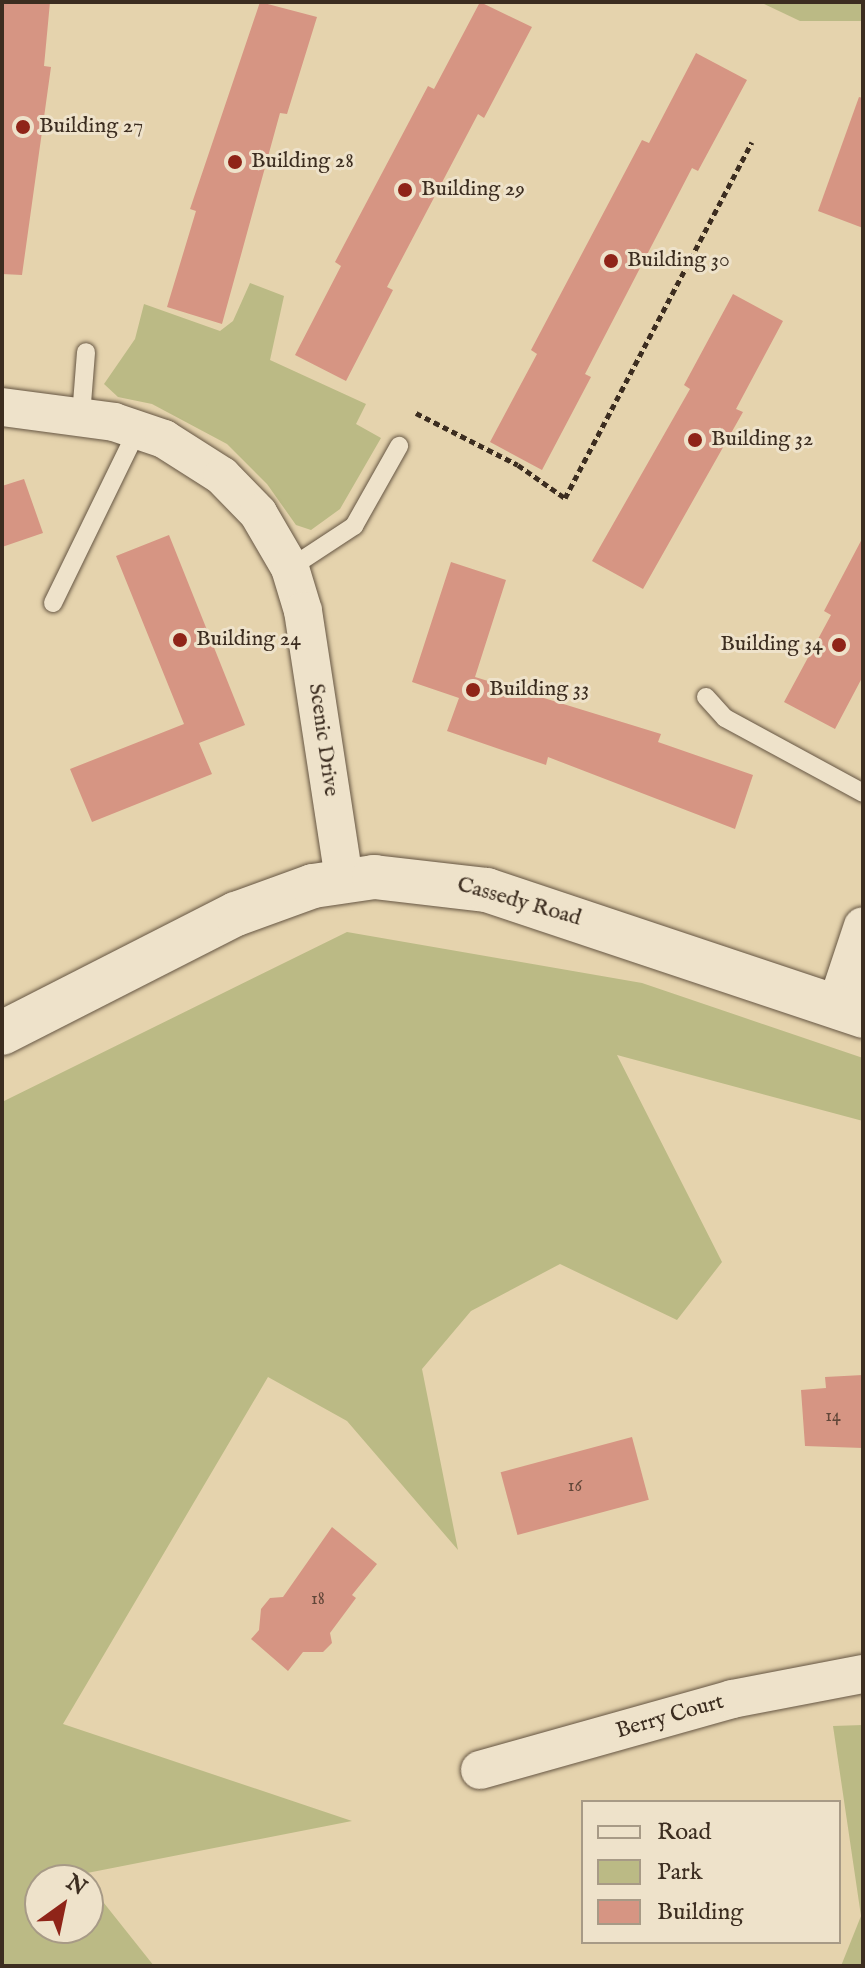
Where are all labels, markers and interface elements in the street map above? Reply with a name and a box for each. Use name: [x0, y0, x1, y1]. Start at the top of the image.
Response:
place label: Building 27: [39, 114, 143, 140]
marker: Building 27: [14, 118, 32, 136]
place label: Building 28: [251, 149, 354, 175]
marker: Building 28: [226, 153, 244, 171]
place label: Building 29: [421, 177, 525, 203]
marker: Building 29: [396, 181, 414, 199]
place label: Building 30: [627, 248, 730, 274]
marker: Building 30: [602, 252, 620, 270]
place label: Building 32: [711, 427, 813, 453]
marker: Building 32: [686, 431, 704, 449]
place label: Building 24: [196, 627, 301, 653]
marker: Building 24: [171, 631, 189, 649]
place label: Building 34: [720, 632, 823, 658]
marker: Building 34: [830, 636, 848, 654]
place label: Building 33: [489, 677, 589, 703]
marker: Building 33: [464, 681, 482, 699]
street label: Scenic Drive: [302, 682, 344, 798]
street label: Cassedy Road: [454, 872, 584, 932]
house number: 14: [825, 1406, 841, 1428]
house number: 16: [568, 1476, 582, 1498]
house number: 18: [311, 1589, 325, 1611]
street label: Berry Court: [613, 1689, 727, 1745]
legend: [581, 1800, 841, 1944]
text: Road: [657, 1817, 711, 1848]
text: Park: [657, 1857, 703, 1888]
north arrow: [24, 1864, 104, 1944]
text: N: [60, 1869, 92, 1902]
text: Building: [657, 1897, 743, 1928]

